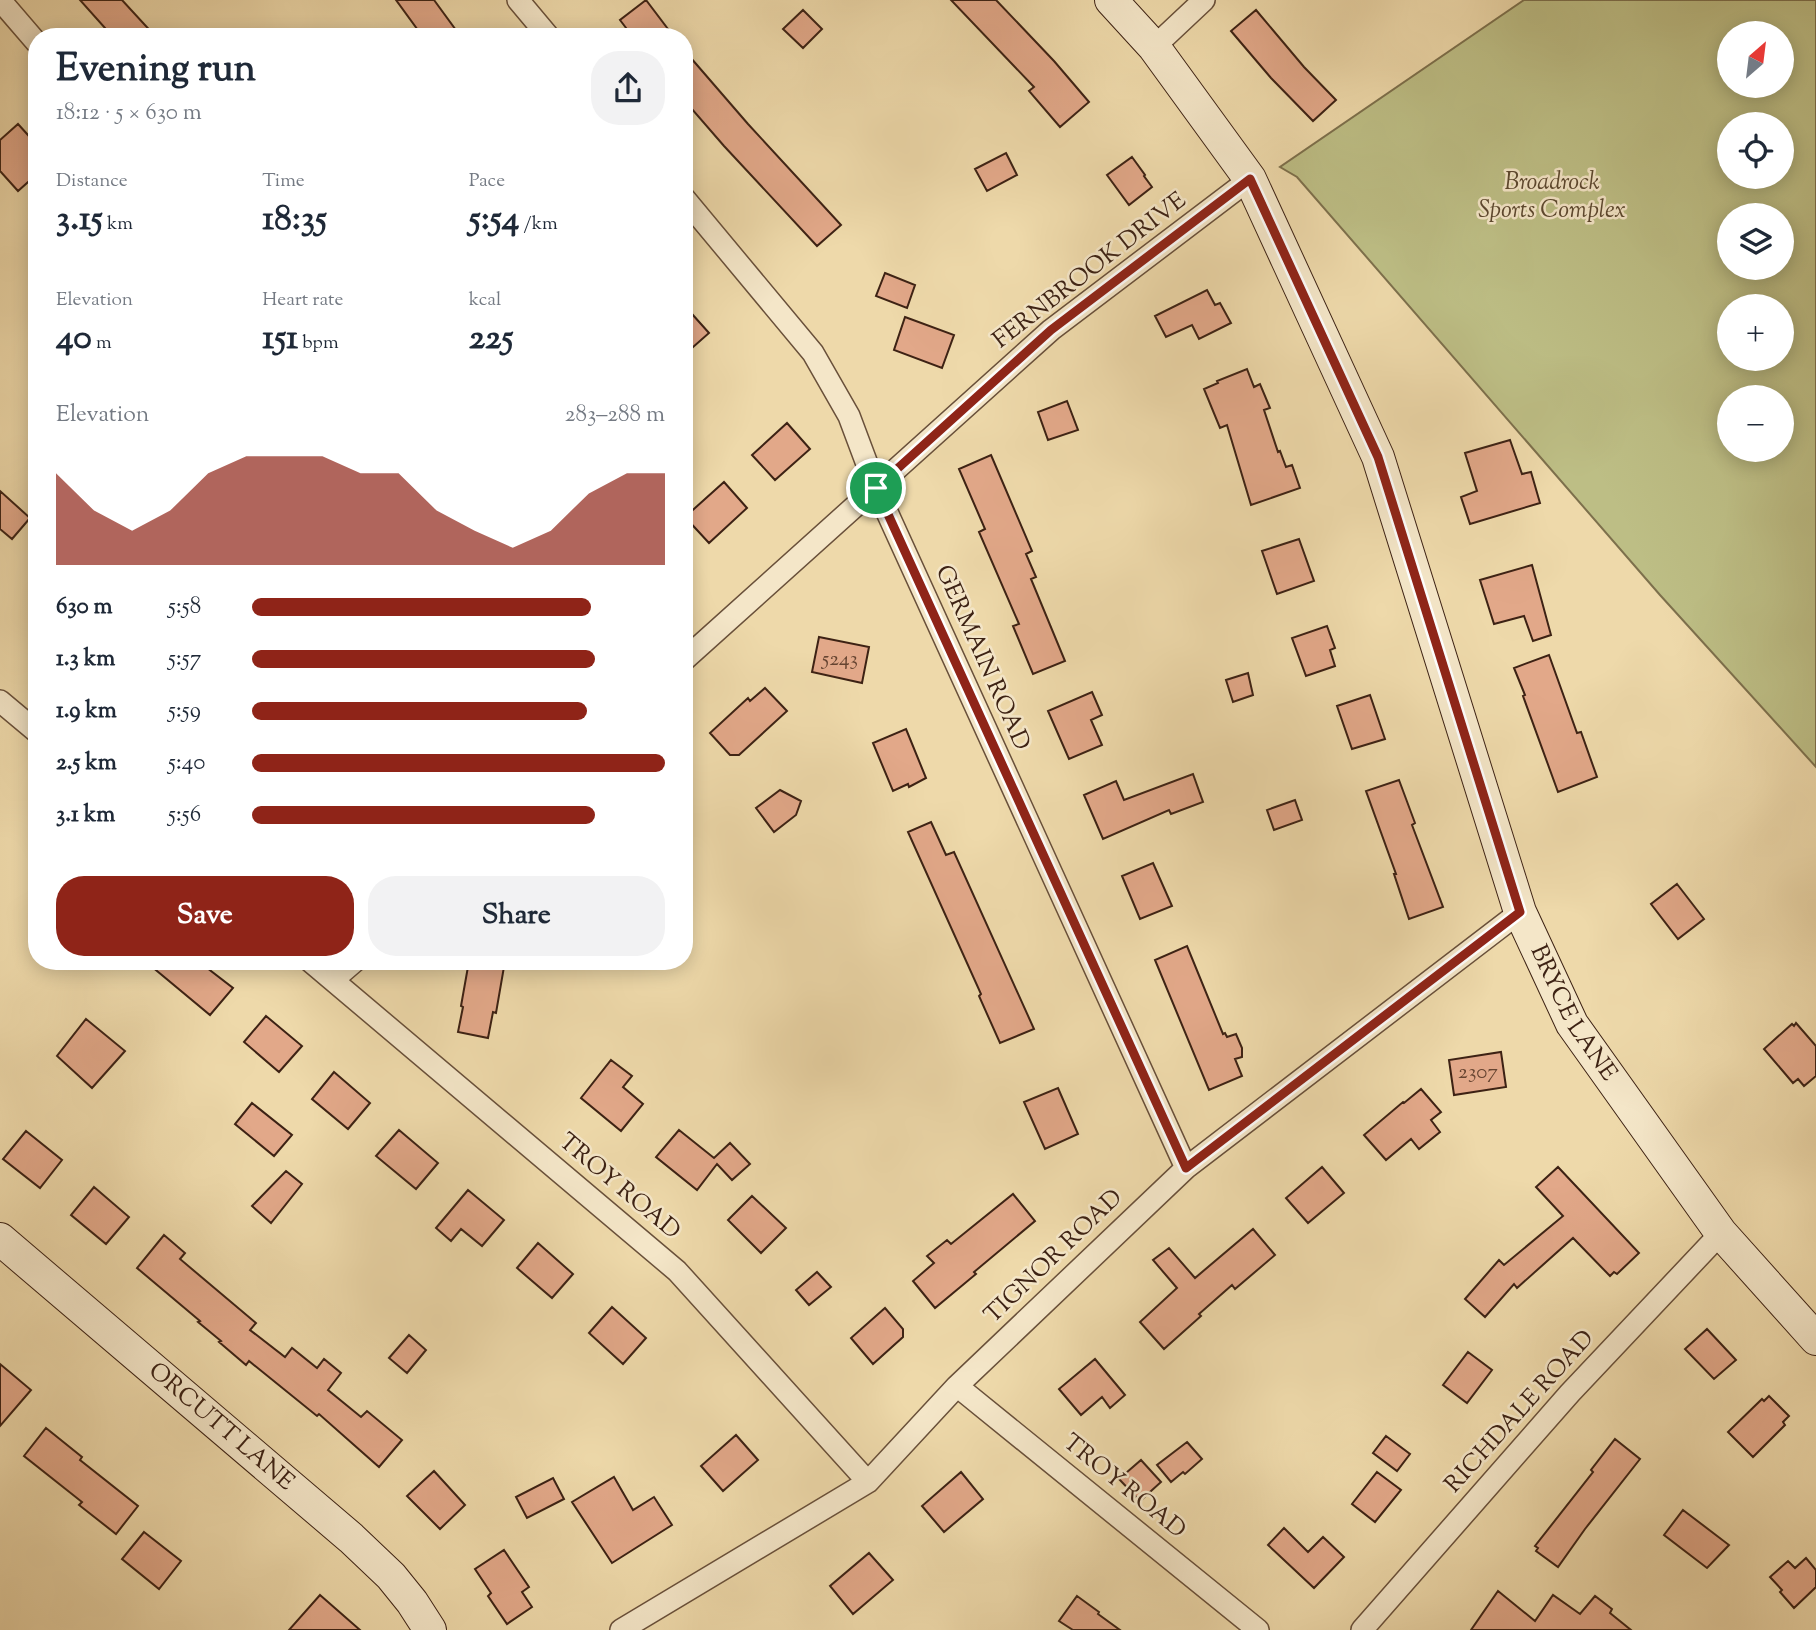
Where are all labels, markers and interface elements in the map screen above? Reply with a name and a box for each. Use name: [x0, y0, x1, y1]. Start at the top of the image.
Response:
north arrow: [1717, 21, 1794, 98]
map controls: [1717, 21, 1794, 462]
text: Evening run: [56, 44, 256, 98]
button: share: [591, 51, 665, 125]
text: 18:12 · 5 × 630 m: [56, 97, 202, 130]
button: locate: [1717, 112, 1794, 189]
park label: Broadrock Sports Complex: [1478, 166, 1626, 228]
text: Distance: [56, 168, 128, 195]
text: Time: [262, 168, 305, 195]
text: Pace: [469, 168, 505, 195]
street label: FERNBROOK DRIVE: [986, 184, 1194, 357]
text: 3.15: [56, 195, 103, 246]
text: 18:35: [262, 195, 327, 246]
text: 5:54: [469, 195, 519, 246]
button: layers: [1717, 203, 1794, 280]
text: km: [103, 211, 133, 238]
text: /km: [519, 211, 558, 238]
text: Elevation: [56, 287, 133, 314]
text: Heart rate: [262, 287, 343, 314]
text: kcal: [469, 287, 501, 314]
button: +: [1717, 294, 1794, 371]
text: 40: [56, 314, 92, 365]
text: 151: [262, 314, 298, 365]
text: 225: [469, 314, 513, 365]
text: m: [92, 330, 112, 357]
text: bpm: [298, 330, 339, 357]
button: −: [1717, 385, 1794, 462]
text: Elevation: [56, 399, 149, 432]
text: 283–288 m: [565, 399, 665, 432]
pin: [846, 458, 906, 518]
icon: arrive: [857, 469, 895, 507]
street label: GERMAIN ROAD: [926, 560, 1038, 756]
text: 630 m: [56, 591, 113, 624]
text: 5:58: [168, 591, 201, 624]
text: 1.3 km: [56, 643, 115, 676]
text: 5:57: [168, 643, 201, 676]
house number: 5243: [821, 645, 858, 675]
text: 1.9 km: [56, 695, 117, 728]
text: 5:59: [168, 695, 201, 728]
text: 2.5 km: [56, 747, 117, 780]
text: 5:40: [168, 747, 205, 780]
text: 3.1 km: [56, 799, 115, 832]
text: 5:56: [168, 799, 201, 832]
button: Save: [56, 876, 354, 956]
button: Share: [368, 876, 665, 956]
street label: BRYCE LANE: [1521, 940, 1625, 1089]
house number: 2307: [1458, 1058, 1498, 1088]
street label: TROY ROAD: [551, 1126, 687, 1248]
street label: TIGNOR ROAD: [977, 1182, 1131, 1332]
street label: RICHDALE ROAD: [1437, 1323, 1603, 1501]
street label: ORCUTT LANE: [140, 1355, 302, 1499]
street label: TROY ROAD: [1055, 1427, 1193, 1547]

